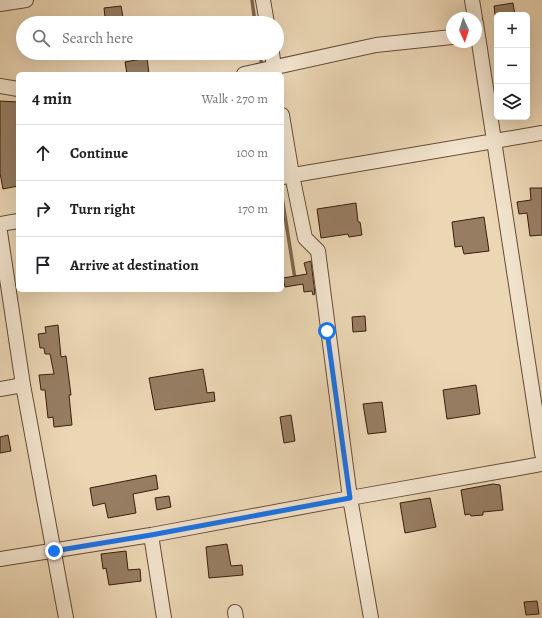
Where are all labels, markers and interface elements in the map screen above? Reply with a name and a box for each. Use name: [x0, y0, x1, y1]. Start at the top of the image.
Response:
north arrow: [446, 12, 482, 48]
map controls: [494, 12, 530, 120]
button: +: [494, 12, 530, 48]
search box: [16, 16, 284, 60]
icon: search: [30, 27, 52, 49]
text: Search here: [62, 28, 133, 48]
button: −: [494, 48, 530, 84]
button: layers: [494, 84, 530, 120]
text: 4 min: [32, 87, 72, 110]
text: Walk · 270 m: [202, 90, 268, 107]
icon: ahead: [32, 142, 54, 164]
text: Continue: [70, 143, 128, 163]
text: 100 m: [236, 144, 268, 161]
icon: right: [32, 198, 54, 220]
text: Turn right: [70, 199, 135, 219]
text: 170 m: [238, 200, 268, 217]
icon: arrive: [32, 254, 54, 276]
text: Arrive at destination: [70, 255, 199, 275]
route start: [318, 322, 336, 340]
route end: [45, 542, 63, 560]

